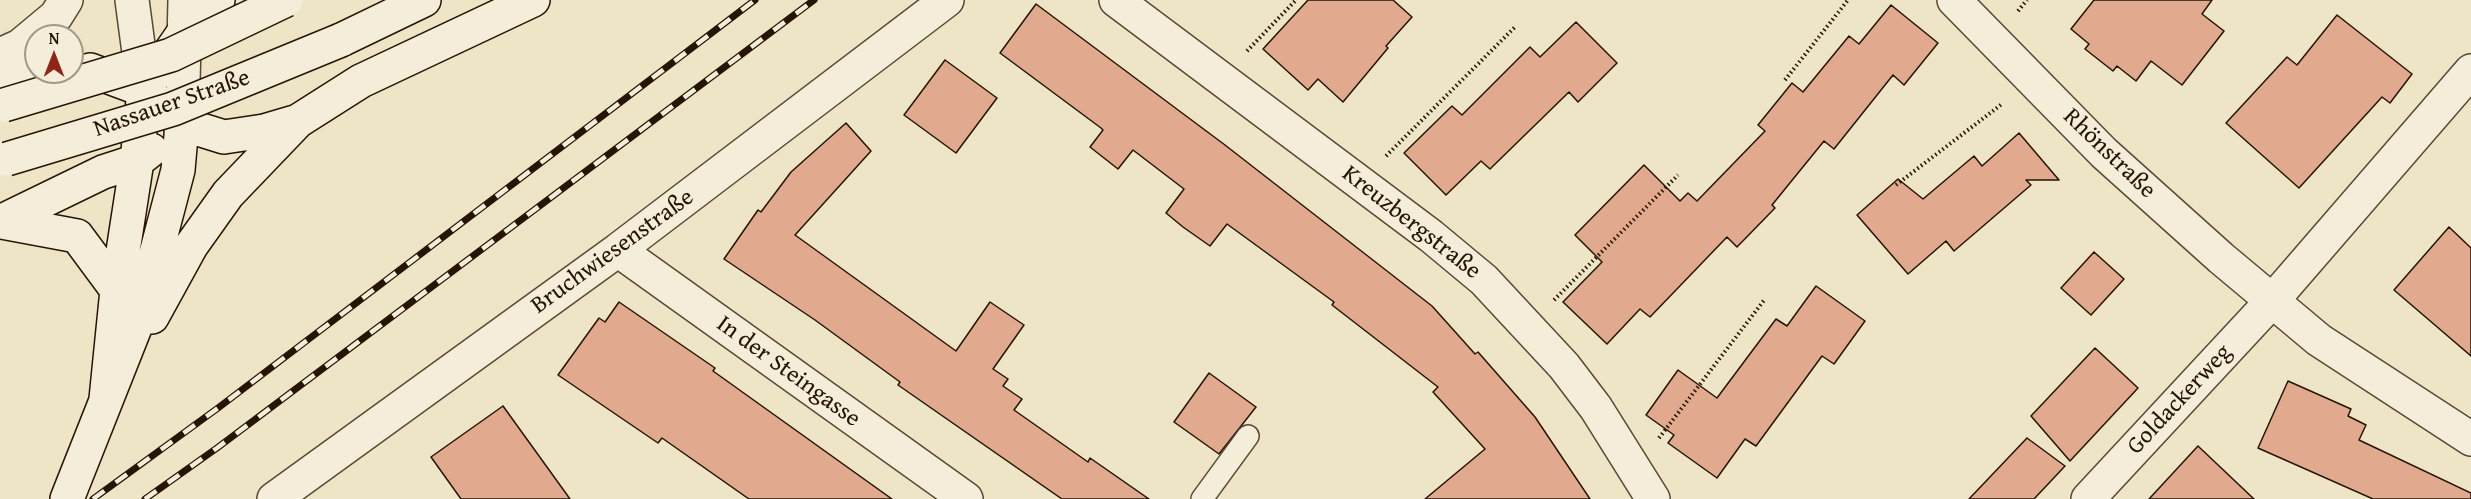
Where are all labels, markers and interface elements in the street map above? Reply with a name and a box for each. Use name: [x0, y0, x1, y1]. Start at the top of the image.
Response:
north arrow: [24, 24, 84, 84]
text: N: [49, 26, 59, 50]
street label: Nassauer Straße: [90, 64, 254, 144]
street label: Rhönstraße: [2057, 103, 2161, 205]
street label: Kreuzbergstraße: [1336, 160, 1486, 286]
street label: Bruchwiesenstraße: [526, 183, 700, 321]
street label: In der Steingasse: [711, 310, 865, 434]
street label: Goldackerweg: [2122, 339, 2238, 461]

